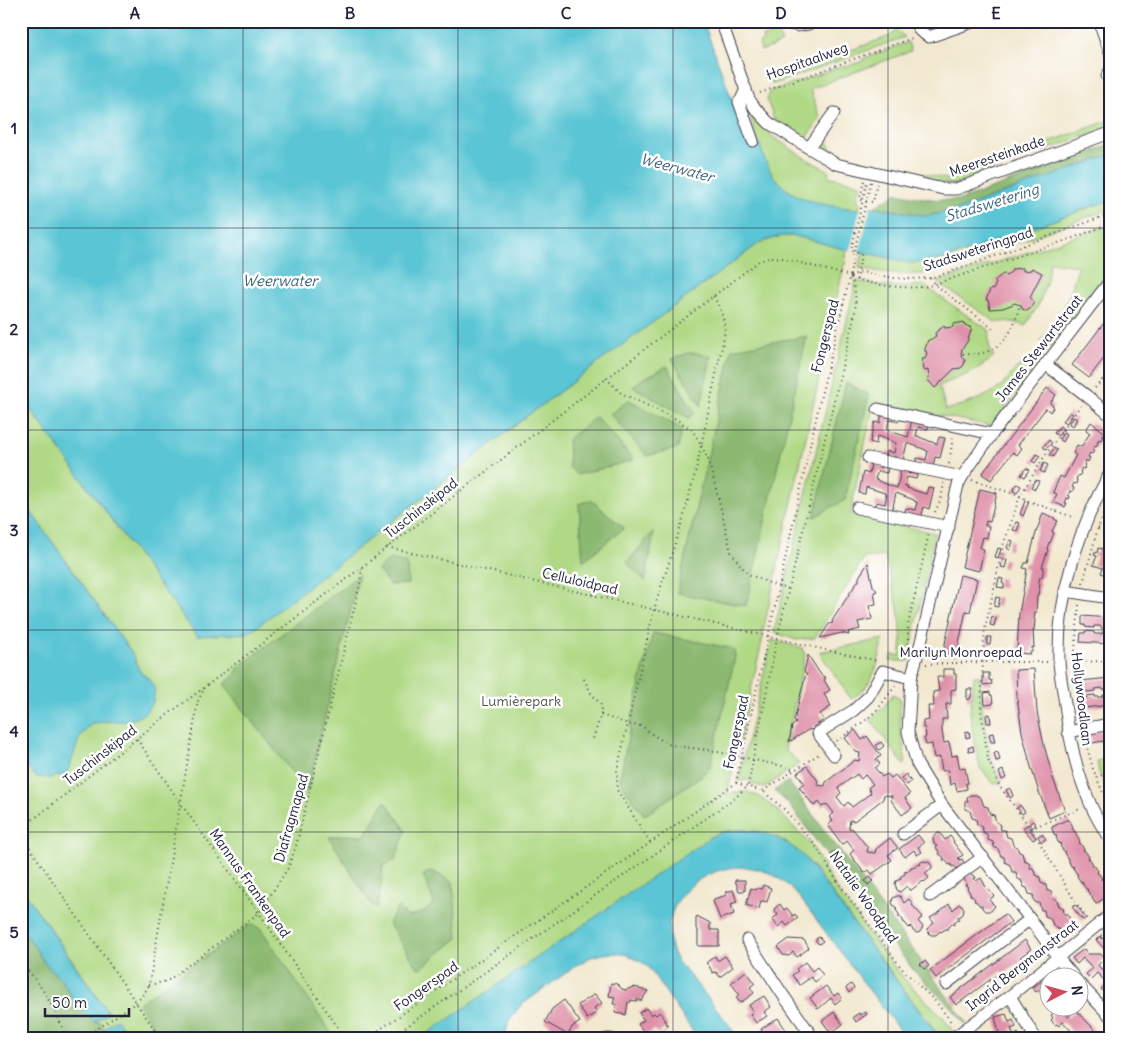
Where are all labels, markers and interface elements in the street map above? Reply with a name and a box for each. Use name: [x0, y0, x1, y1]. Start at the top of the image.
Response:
text: A: [130, 3, 140, 23]
text: B: [345, 3, 356, 23]
text: C: [561, 3, 572, 23]
text: D: [775, 3, 787, 23]
text: E: [991, 3, 1001, 23]
street label: Hospitaalweg: [764, 38, 850, 84]
text: 1: [11, 118, 17, 138]
street label: Meeresteinkade: [947, 131, 1047, 181]
water label: Weerwater: [639, 149, 718, 187]
water label: Stadswetering: [943, 179, 1042, 226]
street label: Stadsweteringpad: [921, 223, 1035, 275]
water label: Weerwater: [243, 271, 319, 290]
street label: James Stewartstraat: [992, 291, 1087, 405]
street label: Fongerspad: [807, 297, 843, 375]
text: 2: [10, 319, 19, 339]
street label: Tuschinskipad: [381, 474, 461, 542]
text: 3: [9, 520, 19, 540]
street label: Celluloidpad: [540, 564, 620, 598]
street label: Marilyn Monroepad: [900, 643, 1023, 661]
street label: Hollywoodlaan: [1067, 651, 1097, 747]
park label: Lumièrepark: [481, 692, 561, 710]
street label: Fongerspad: [719, 694, 753, 770]
text: 4: [9, 721, 19, 741]
street label: Tuschinskipad: [60, 721, 140, 789]
street label: Diafragmapad: [270, 772, 312, 864]
street label: Mannus Frankenpad: [206, 825, 294, 941]
street label: Natalie Woodpad: [826, 848, 902, 946]
street label: Ingrid Bergmanstraat: [962, 915, 1082, 1015]
text: 5: [9, 922, 19, 942]
street label: Fongerspad: [390, 957, 462, 1015]
north arrow: [1038, 968, 1088, 1018]
scale bar: [45, 985, 129, 1017]
text: N: [1067, 985, 1086, 996]
text: 50 m: [52, 993, 87, 1012]

